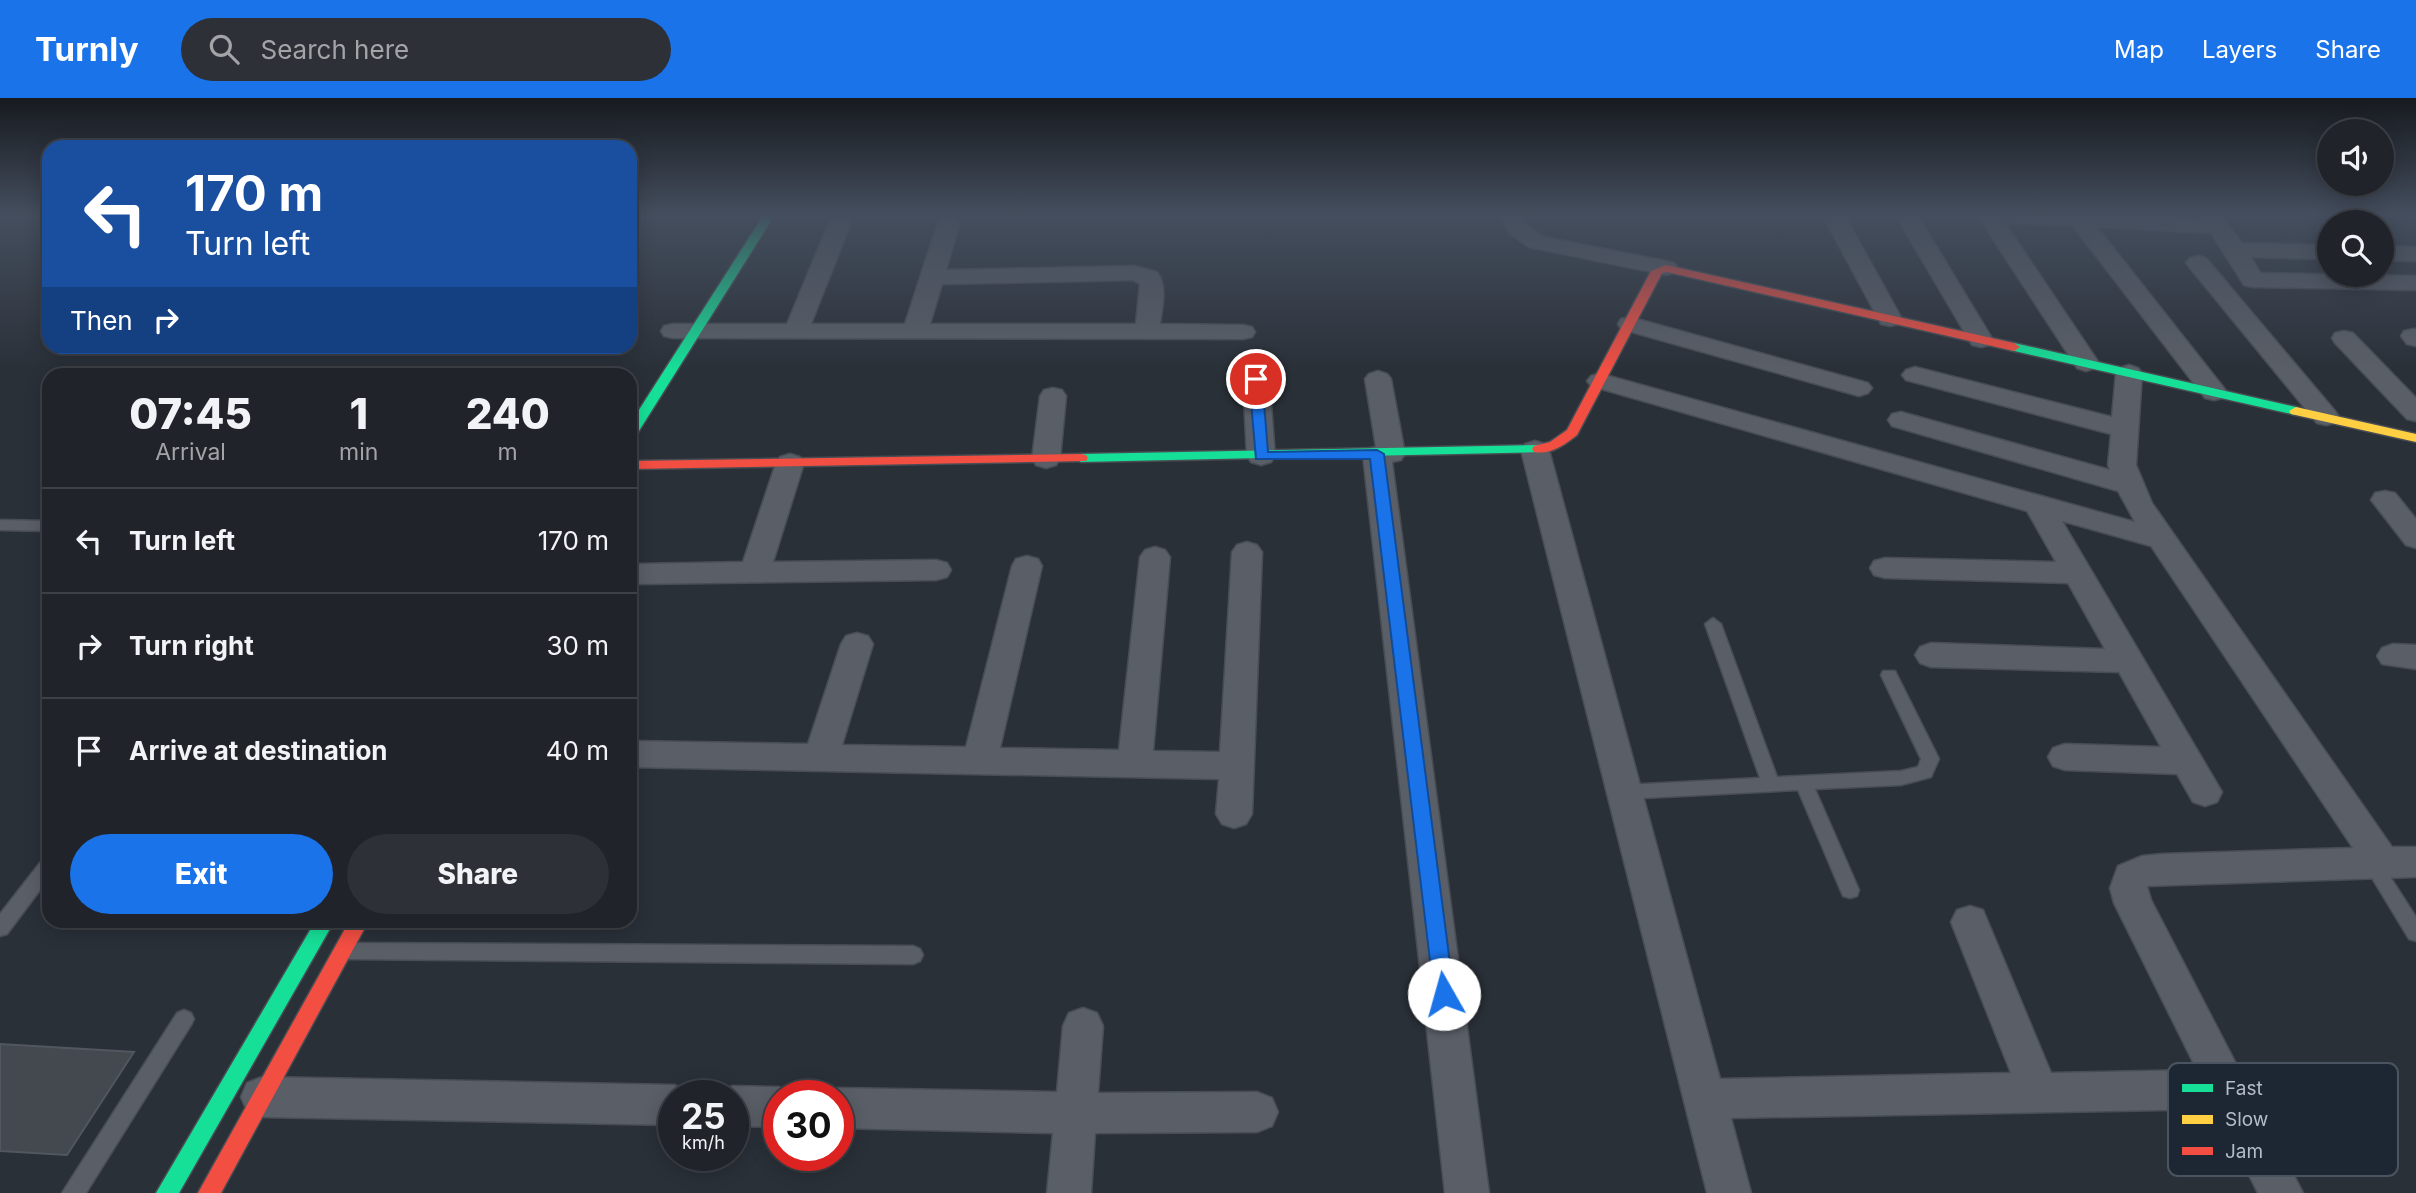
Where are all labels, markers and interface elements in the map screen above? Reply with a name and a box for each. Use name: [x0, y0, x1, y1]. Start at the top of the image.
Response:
search box: [181, 18, 671, 81]
text: Turnly: [35, 29, 139, 69]
icon: search: [205, 30, 243, 68]
text: Search here: [261, 34, 409, 65]
text: Map: [2114, 35, 2164, 64]
text: Layers: [2202, 35, 2277, 64]
text: Share: [2315, 35, 2381, 64]
map controls: [2317, 119, 2394, 287]
button: sound: [2317, 119, 2394, 196]
text: 170 m: [185, 164, 323, 223]
icon: left: [70, 168, 161, 259]
button: search: [2317, 210, 2394, 287]
text: Turn left: [185, 224, 310, 263]
icon: right: [147, 301, 185, 339]
text: Then: [70, 305, 133, 336]
pin: [1226, 349, 1286, 409]
icon: arrive: [1237, 360, 1275, 398]
text: 07:45: [129, 388, 252, 439]
text: 1: [349, 388, 368, 439]
text: 240: [466, 388, 550, 439]
text: Arrival: [155, 438, 226, 466]
text: min: [339, 438, 378, 466]
text: m: [498, 438, 518, 466]
icon: left: [70, 522, 108, 560]
text: Turn left: [129, 525, 235, 556]
text: 170 m: [538, 525, 609, 556]
icon: right: [70, 627, 108, 665]
text: Turn right: [129, 630, 254, 661]
text: 30 m: [546, 630, 609, 661]
icon: arrive: [70, 732, 108, 770]
text: Arrive at destination: [129, 735, 388, 766]
text: 40 m: [546, 735, 609, 766]
button: Exit: [70, 834, 333, 914]
button: Share: [347, 834, 609, 914]
position arrow: [1407, 957, 1481, 1031]
legend: [2168, 1063, 2398, 1176]
text: Fast: [2225, 1077, 2263, 1100]
speed limit sign: 30: [763, 1080, 854, 1171]
text: 25: [681, 1095, 726, 1137]
text: Slow: [2225, 1108, 2268, 1131]
text: km/h: [682, 1132, 725, 1153]
text: Jam: [2225, 1140, 2263, 1163]

